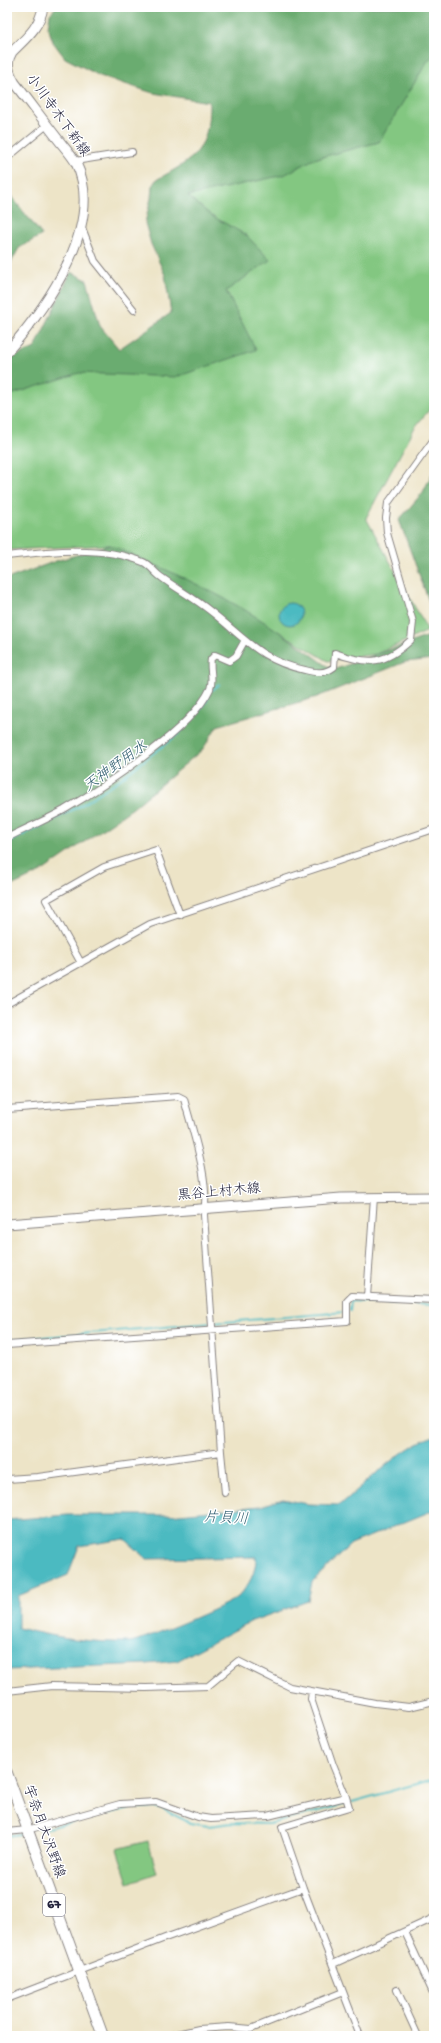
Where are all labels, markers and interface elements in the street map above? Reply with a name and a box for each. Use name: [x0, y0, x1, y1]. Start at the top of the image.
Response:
street label: 小川寺木下新線: [21, 71, 93, 161]
water label: 天神野用水: [80, 737, 152, 796]
street label: 黒谷上村木線: [176, 1181, 262, 1205]
water label: 片貝川: [203, 1509, 249, 1529]
street label: 宇奈月大沢野線: [18, 1783, 68, 1881]
road number: 67: [43, 1894, 65, 1916]

